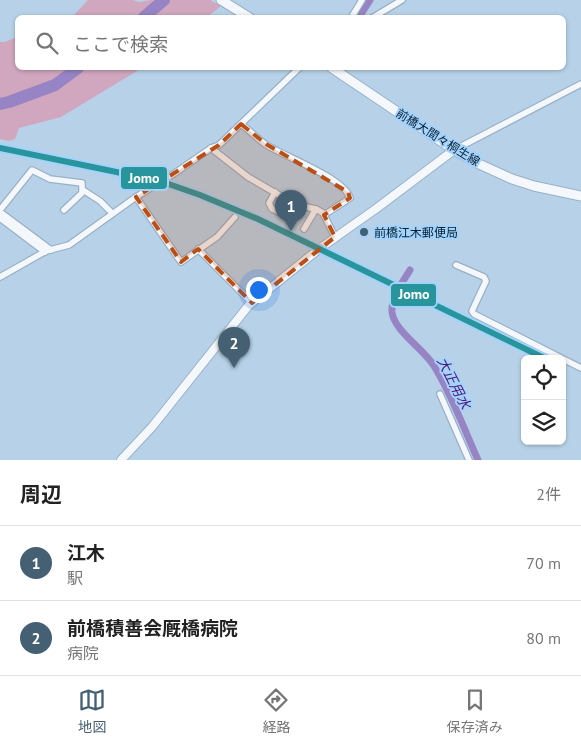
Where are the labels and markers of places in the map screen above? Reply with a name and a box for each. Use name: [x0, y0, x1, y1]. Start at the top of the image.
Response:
pin: 1: [275, 190, 307, 231]
place label: 前橋江木郵便局: [374, 225, 458, 240]
marker: 前橋江木郵便局: [358, 226, 370, 238]
pin: 2: [218, 327, 250, 368]

